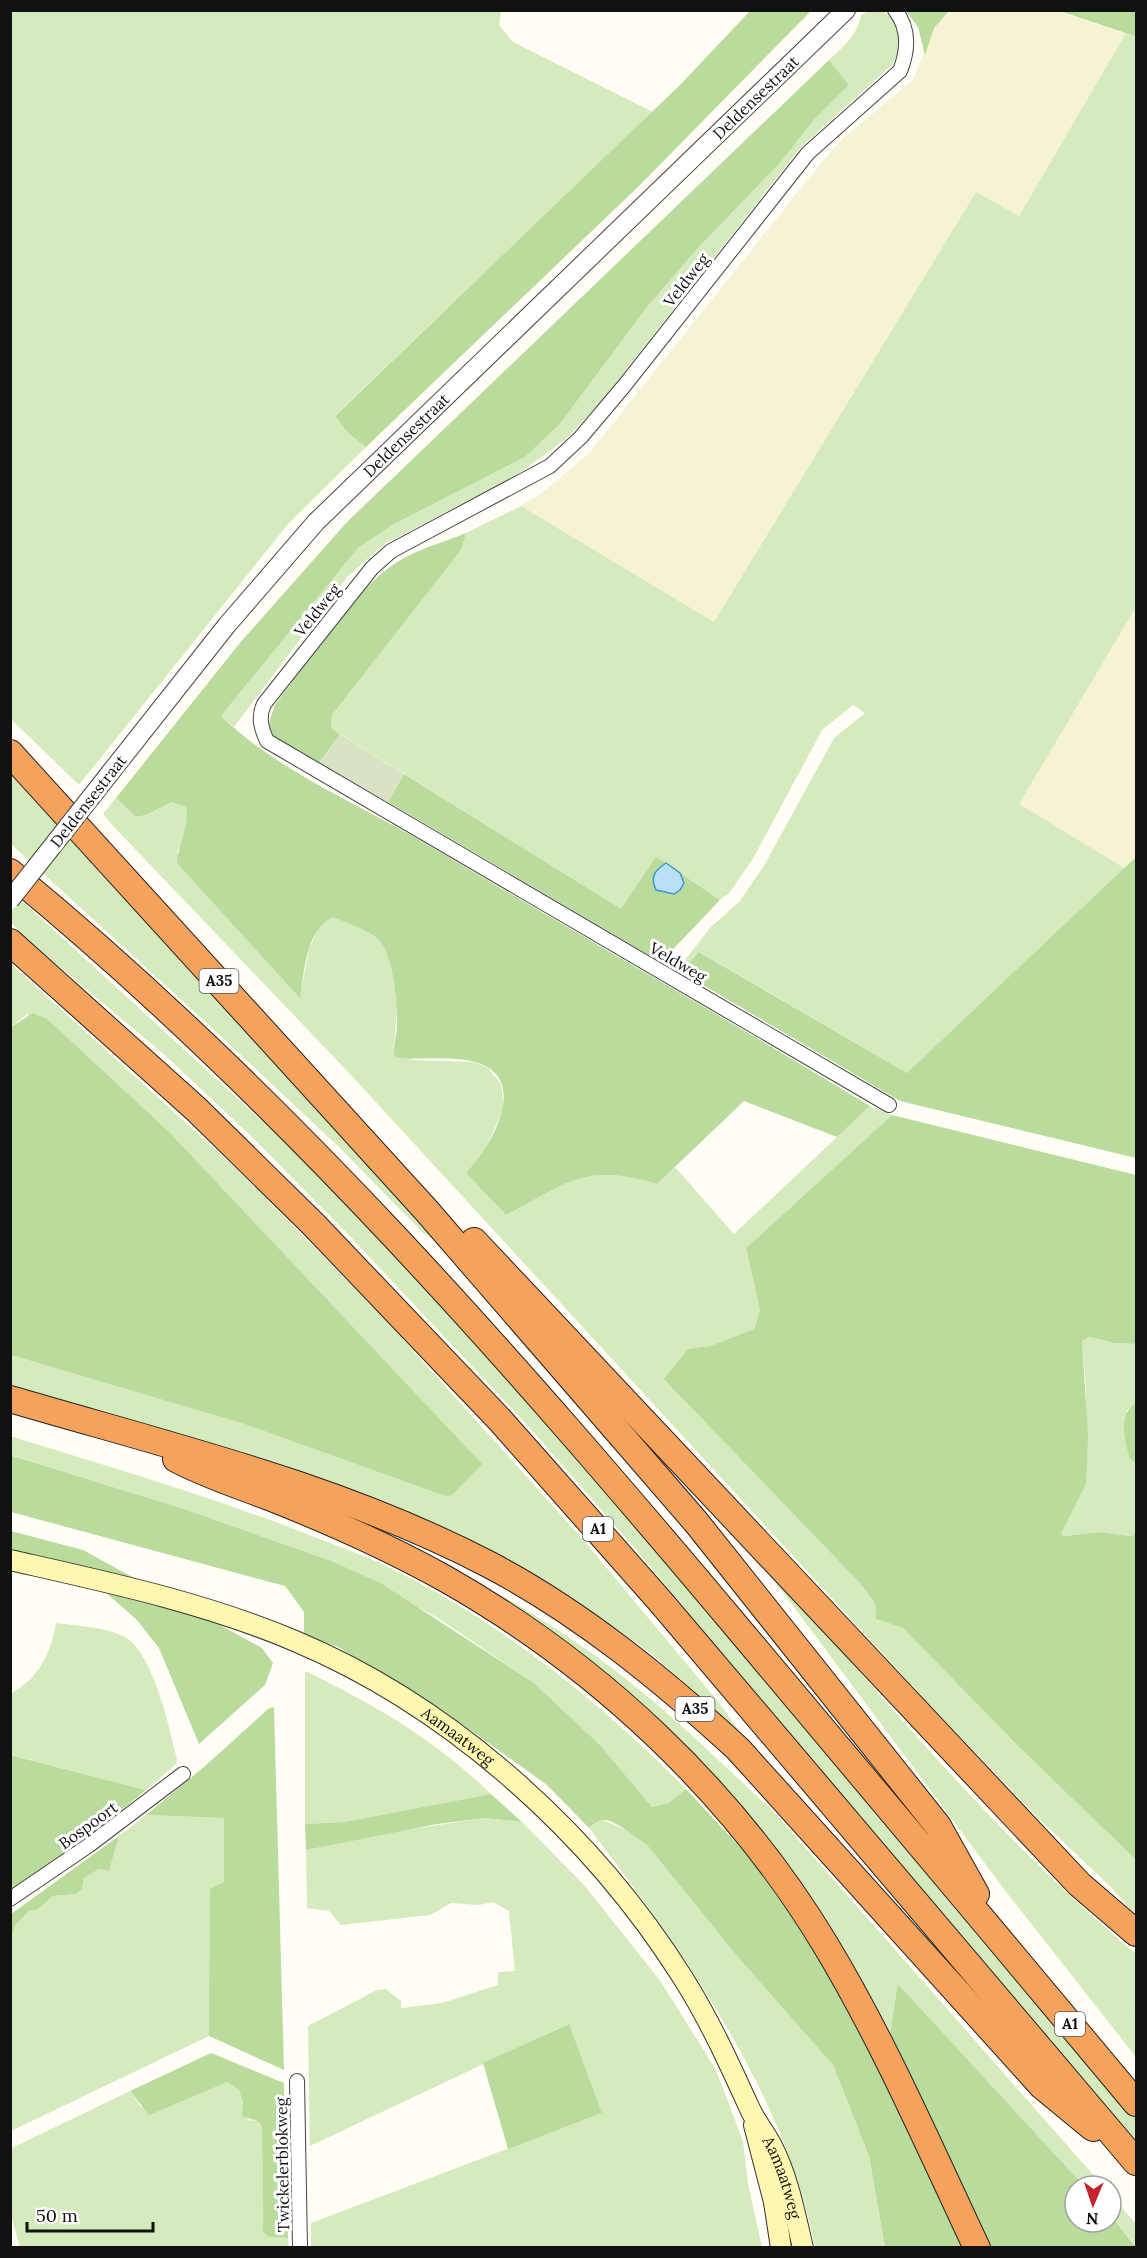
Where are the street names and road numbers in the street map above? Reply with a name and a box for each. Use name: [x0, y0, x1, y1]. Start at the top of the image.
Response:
street label: Deldensestraat: [708, 51, 803, 143]
street label: Veldweg: [658, 248, 714, 312]
street label: Deldensestraat: [359, 388, 454, 481]
street label: Veldweg: [289, 579, 345, 641]
street label: Deldensestraat: [46, 750, 131, 851]
street label: Veldweg: [645, 937, 711, 987]
road number: A35: [200, 969, 238, 993]
road number: A1: [583, 1517, 613, 1541]
road number: A35: [676, 1697, 714, 1721]
street label: Aamaatweg: [417, 1702, 500, 1771]
street label: Bospoort: [55, 1796, 122, 1853]
road number: A1: [1055, 2012, 1085, 2036]
street label: Twickelerblokweg: [271, 2096, 293, 2233]
street label: Aamaatweg: [758, 2132, 806, 2222]

